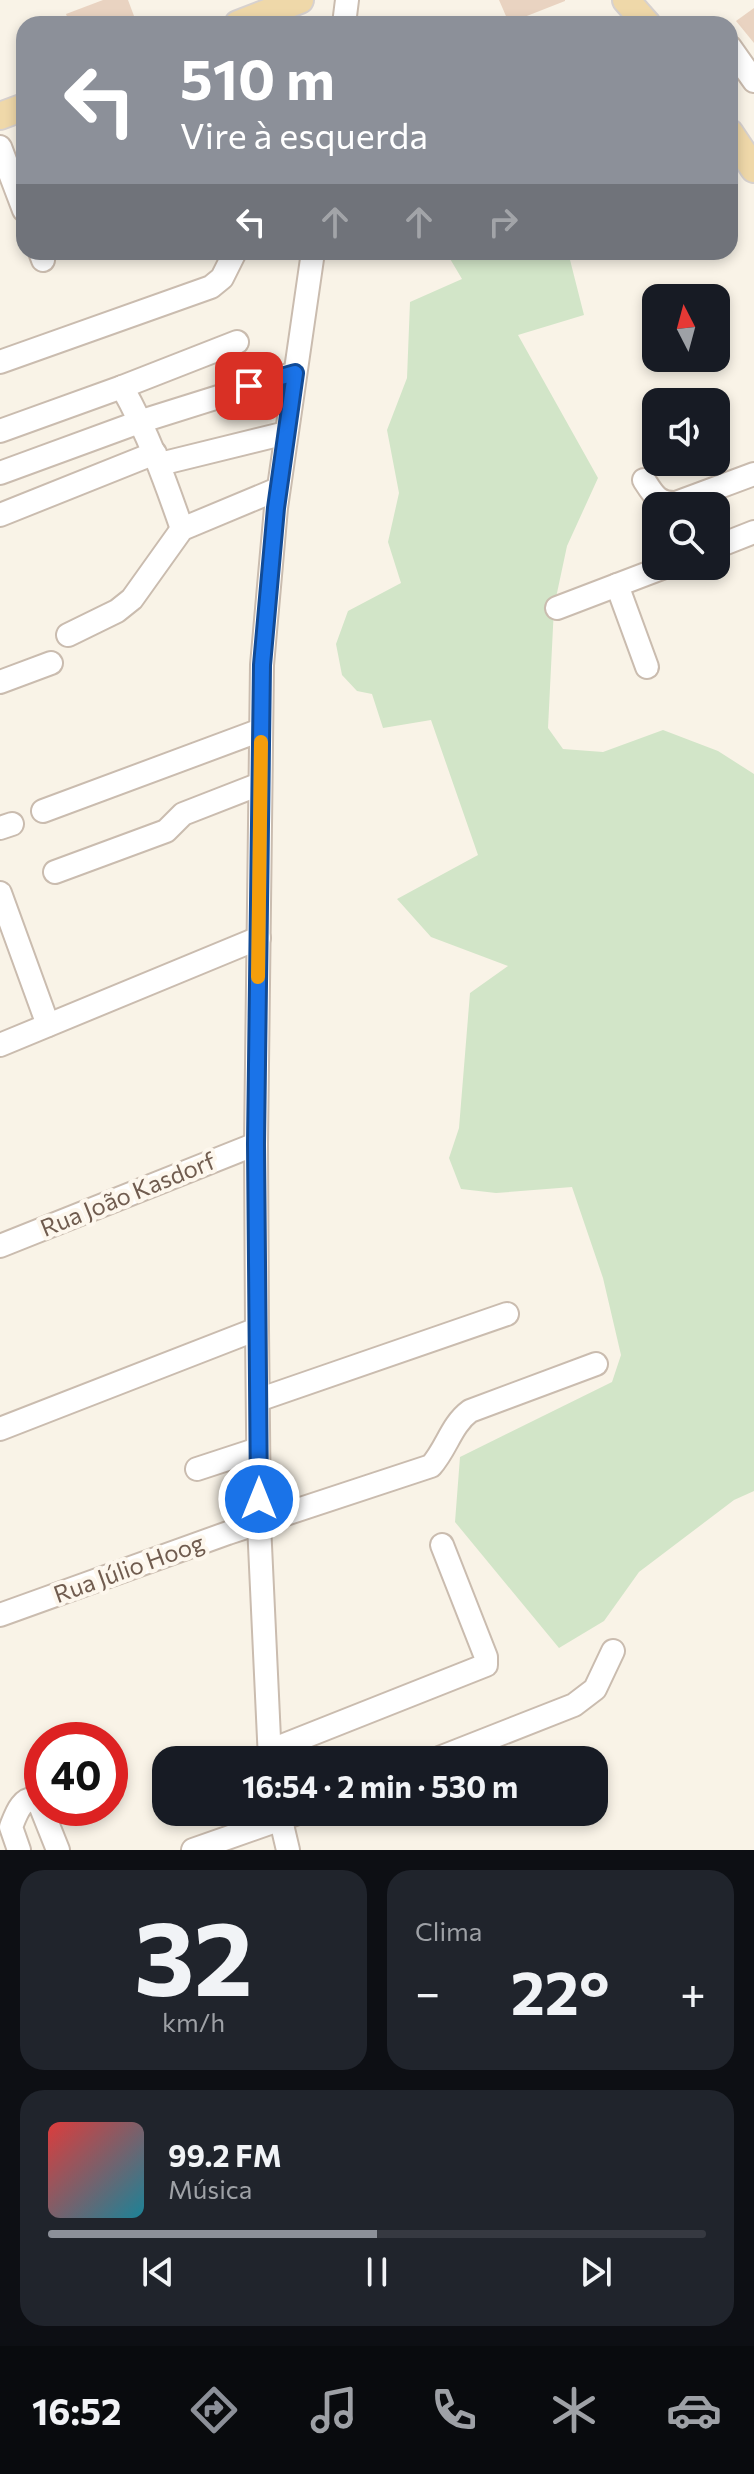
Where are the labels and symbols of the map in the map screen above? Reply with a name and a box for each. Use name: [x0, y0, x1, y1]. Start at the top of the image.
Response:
north arrow: [642, 284, 730, 372]
pin: [215, 352, 283, 420]
street label: Rua João Kasdorf: [36, 1145, 220, 1242]
position arrow: [217, 1457, 301, 1541]
street label: Rua Júlio Hoog: [49, 1527, 208, 1608]
speed limit sign: 40: [24, 1722, 128, 1826]

